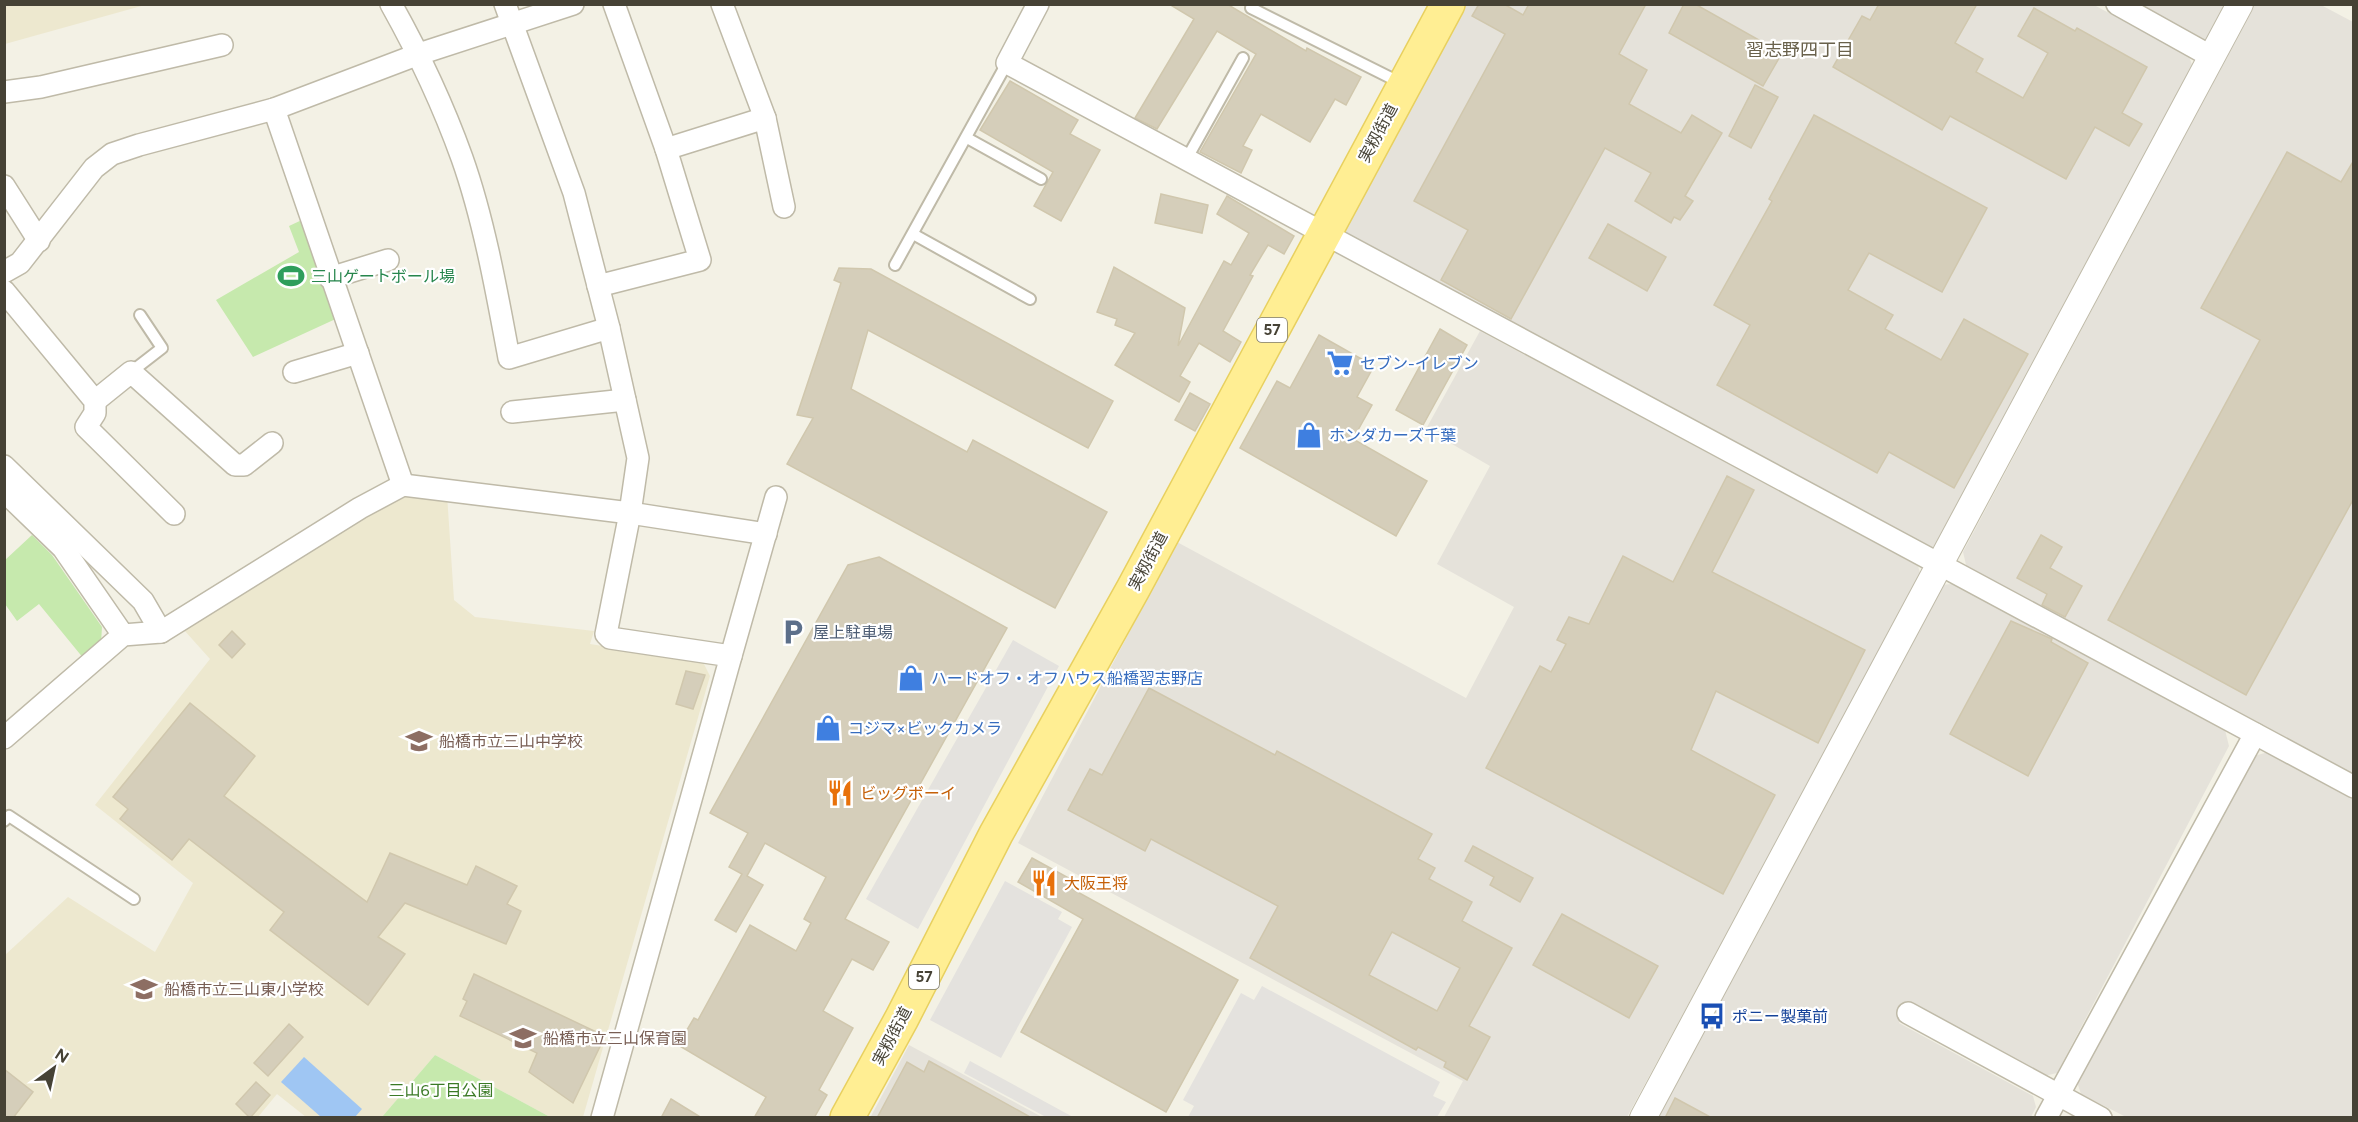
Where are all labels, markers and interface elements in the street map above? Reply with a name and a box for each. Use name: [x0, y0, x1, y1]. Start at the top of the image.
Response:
district label: 習志野四丁目: [1746, 39, 1854, 61]
street label: 実籾街道: [1355, 100, 1401, 166]
sports icon: 三山ゲートボール場: [276, 261, 306, 291]
place label: 三山ゲートボール場: [311, 267, 455, 286]
road number: 57: [1257, 318, 1287, 342]
supermarket icon: セブン-イレブン: [1325, 348, 1355, 378]
place label: セブン-イレブン: [1360, 354, 1479, 373]
shop icon: ホンダカーズ千葉: [1294, 420, 1324, 450]
place label: ホンダカーズ千葉: [1329, 426, 1456, 445]
street label: 実籾街道: [1125, 528, 1171, 594]
parking icon: 屋上駐車場: [778, 617, 808, 647]
place label: 屋上駐車場: [813, 623, 893, 642]
shop icon: ハードオフ・オフハウス船橋習志野店: [896, 663, 926, 693]
place label: ハードオフ・オフハウス船橋習志野店: [931, 669, 1203, 688]
shop icon: コジマ×ビックカメラ: [813, 713, 843, 743]
place label: コジマ×ビックカメラ: [848, 719, 1002, 738]
school or university icon: 船橋市立三山中学校: [404, 726, 434, 756]
place label: 船橋市立三山中学校: [439, 732, 583, 751]
restaurant icon: ビッグボーイ: [825, 778, 855, 808]
place label: ビッグボーイ: [860, 784, 956, 803]
restaurant icon: 大阪王将: [1029, 868, 1059, 898]
place label: 大阪王将: [1064, 874, 1128, 893]
road number: 57: [909, 965, 939, 989]
school or university icon: 船橋市立三山東小学校: [129, 974, 159, 1004]
place label: 船橋市立三山東小学校: [164, 980, 324, 999]
bus stop icon: ポニー製菓前: [1697, 1001, 1727, 1031]
street label: 実籾街道: [869, 1003, 915, 1069]
place label: ポニー製菓前: [1732, 1007, 1828, 1026]
school or university icon: 船橋市立三山保育園: [508, 1023, 538, 1053]
place label: 船橋市立三山保育園: [543, 1029, 687, 1048]
north arrow: [24, 1038, 84, 1098]
text: N: [52, 1045, 72, 1067]
park label: 三山6丁目公園: [388, 1081, 494, 1100]

